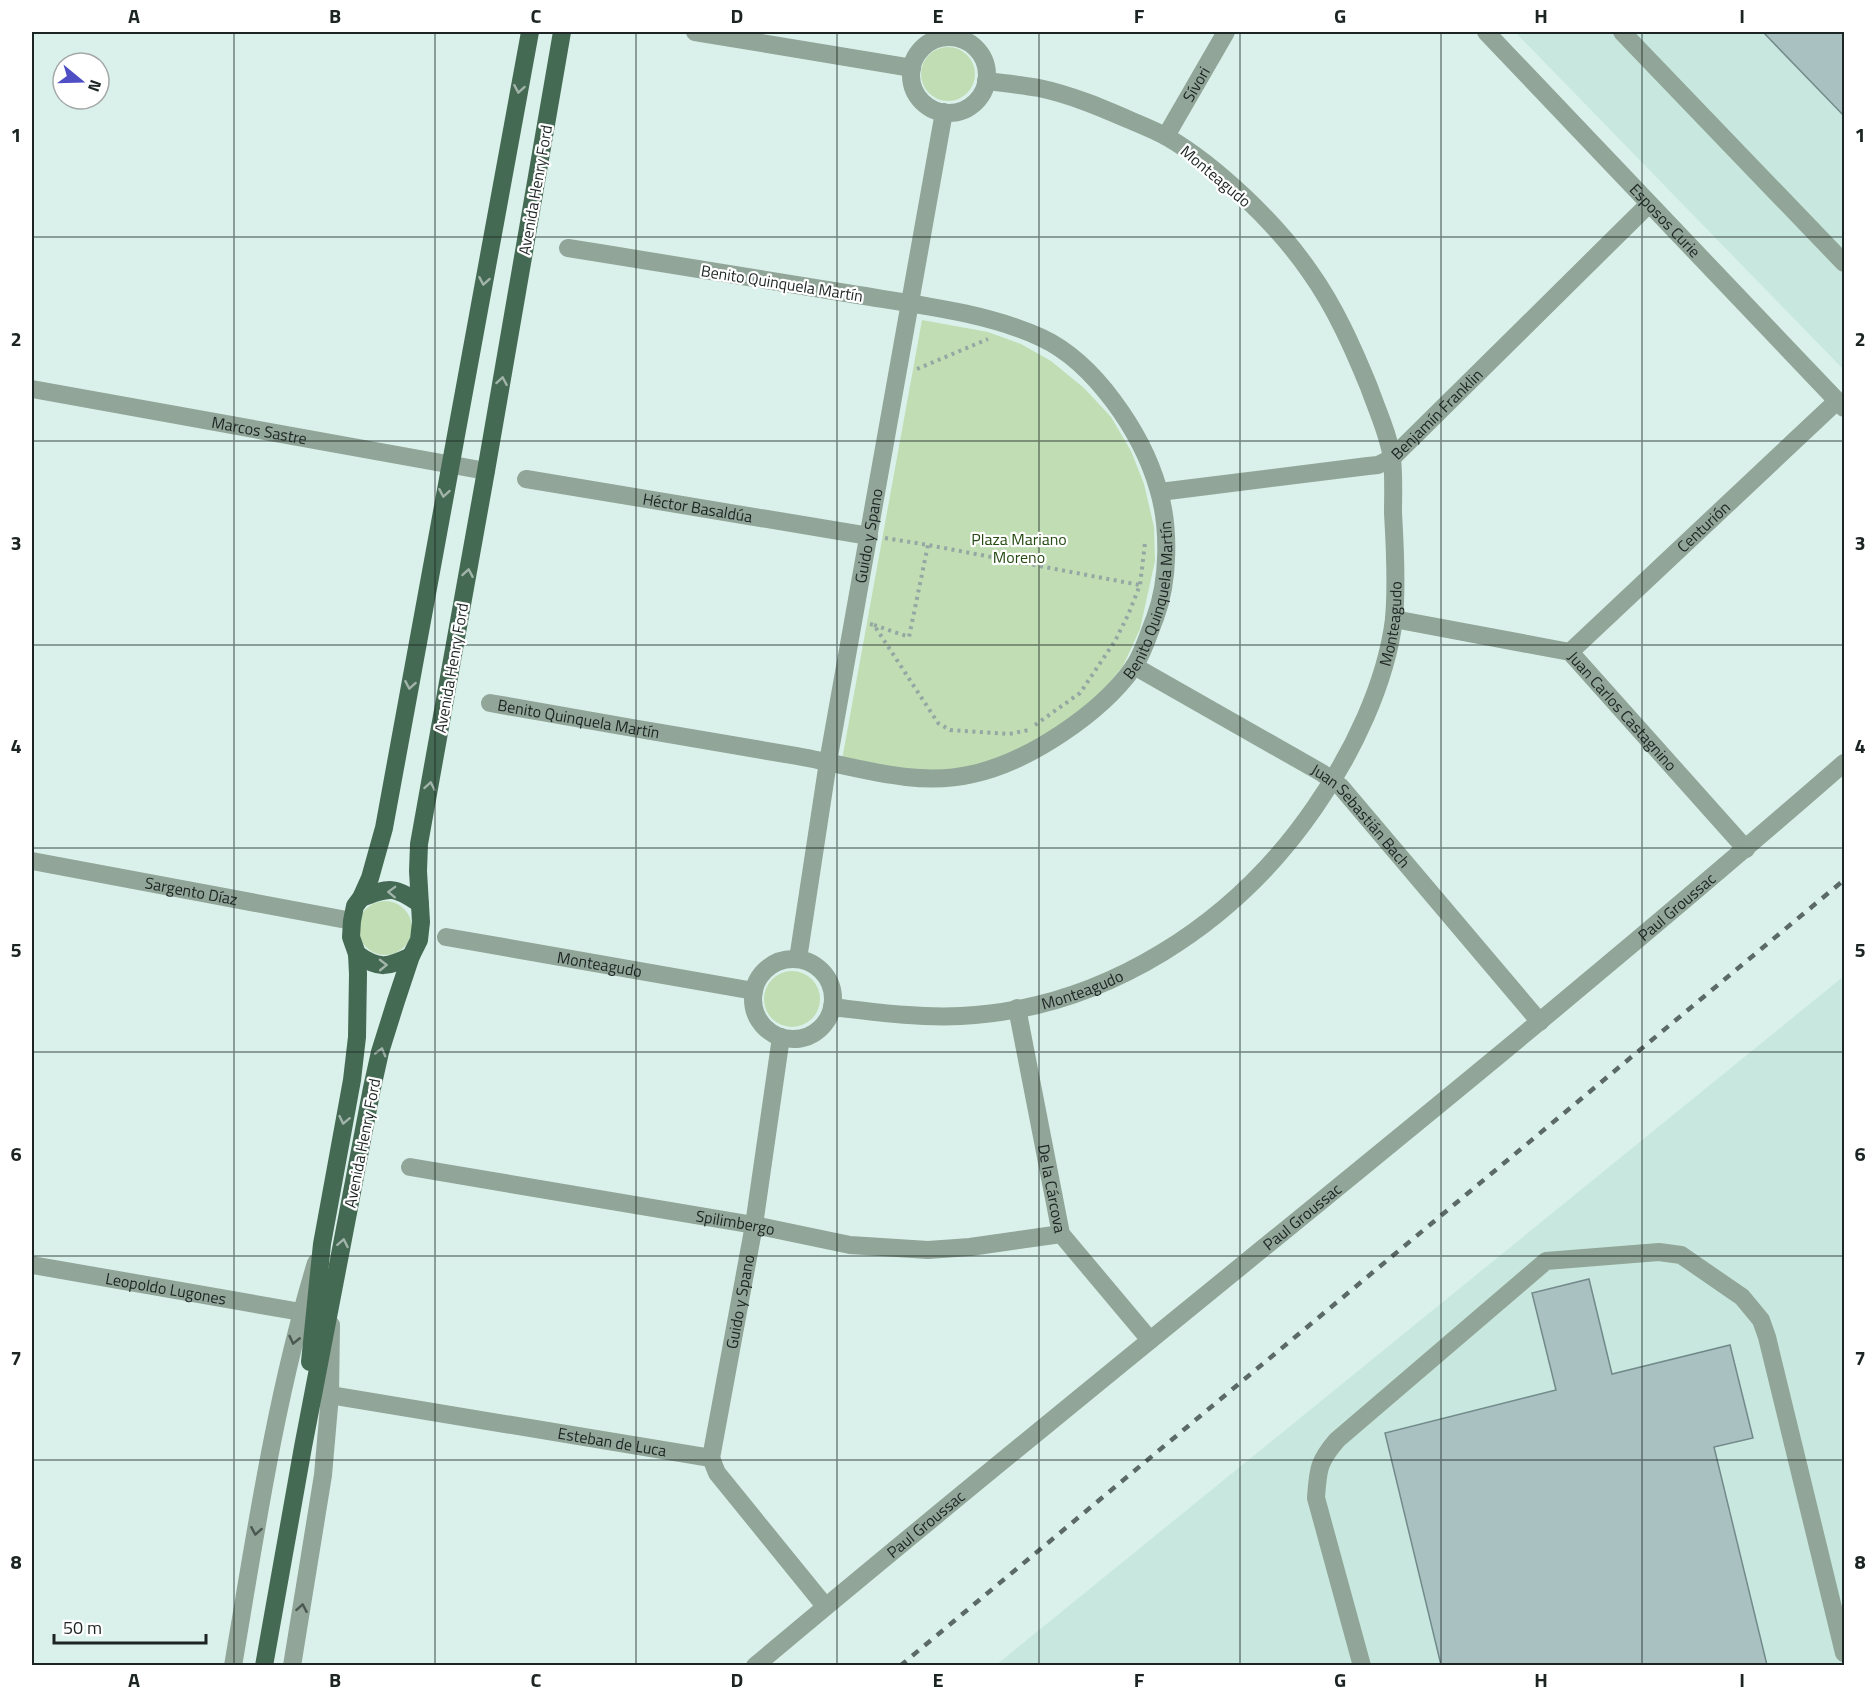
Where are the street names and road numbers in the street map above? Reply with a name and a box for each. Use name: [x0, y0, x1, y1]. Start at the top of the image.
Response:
street label: Sívori: [1176, 62, 1216, 106]
street label: Avenida Henry Ford: [512, 123, 558, 257]
street label: Monteagudo: [1175, 139, 1257, 213]
street label: Esposos Curie: [1624, 178, 1706, 263]
street label: Benito Quinquela Martín: [699, 258, 865, 308]
street label: Benjamín Franklin: [1385, 363, 1488, 465]
street label: Marcos Sastre: [210, 410, 309, 450]
street label: Héctor Basaldúa: [641, 487, 754, 528]
street label: Guido y Spano: [848, 487, 889, 585]
street label: Centurión: [1671, 496, 1735, 558]
street label: Benito Quinquela Martín: [1117, 520, 1178, 684]
street label: Monteagudo: [1373, 581, 1408, 669]
street label: Avenida Henry Ford: [428, 601, 474, 735]
street label: Juan Carlos Castagnino: [1562, 645, 1683, 776]
street label: Benito Quinquela Martín: [496, 693, 661, 744]
street label: Juan Sebastián Bach: [1307, 757, 1416, 873]
street label: Paul Groussac: [1632, 867, 1721, 947]
street label: Sargento Díaz: [143, 870, 240, 911]
street label: Monteagudo: [555, 945, 644, 983]
street label: Monteagudo: [1038, 964, 1127, 1015]
street label: Avenida Henry Ford: [338, 1076, 386, 1210]
street label: De la Cárcova: [1032, 1142, 1073, 1235]
street label: Paul Groussac: [1258, 1177, 1347, 1256]
street label: Spilimbergo: [694, 1203, 777, 1241]
street label: Guido y Spano: [719, 1252, 760, 1351]
street label: Leopoldo Lugones: [104, 1266, 228, 1311]
street label: Esteban de Luca: [556, 1421, 668, 1462]
street label: Paul Groussac: [881, 1484, 970, 1564]

